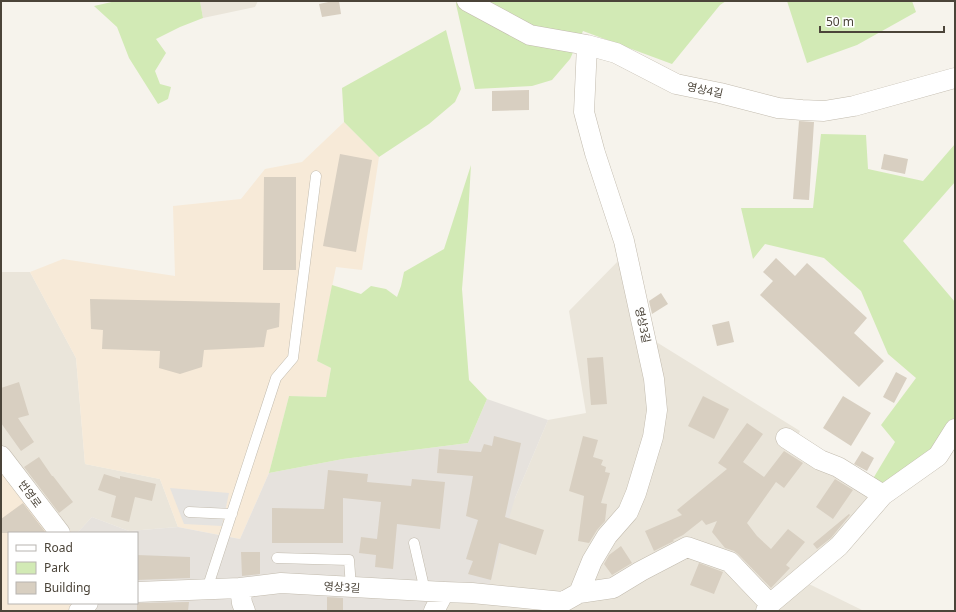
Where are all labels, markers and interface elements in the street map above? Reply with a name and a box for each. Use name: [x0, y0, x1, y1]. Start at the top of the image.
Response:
scale bar: [820, 8, 944, 34]
text: 50 m: [826, 13, 854, 30]
street label: 영상4길: [686, 78, 725, 101]
street label: 영상3길: [632, 305, 655, 344]
street label: 번영로: [15, 477, 46, 510]
legend: [8, 532, 138, 604]
text: Road: [44, 539, 73, 556]
text: Park: [44, 559, 70, 576]
street label: 영상3길: [323, 578, 361, 595]
text: Building: [44, 579, 91, 596]

